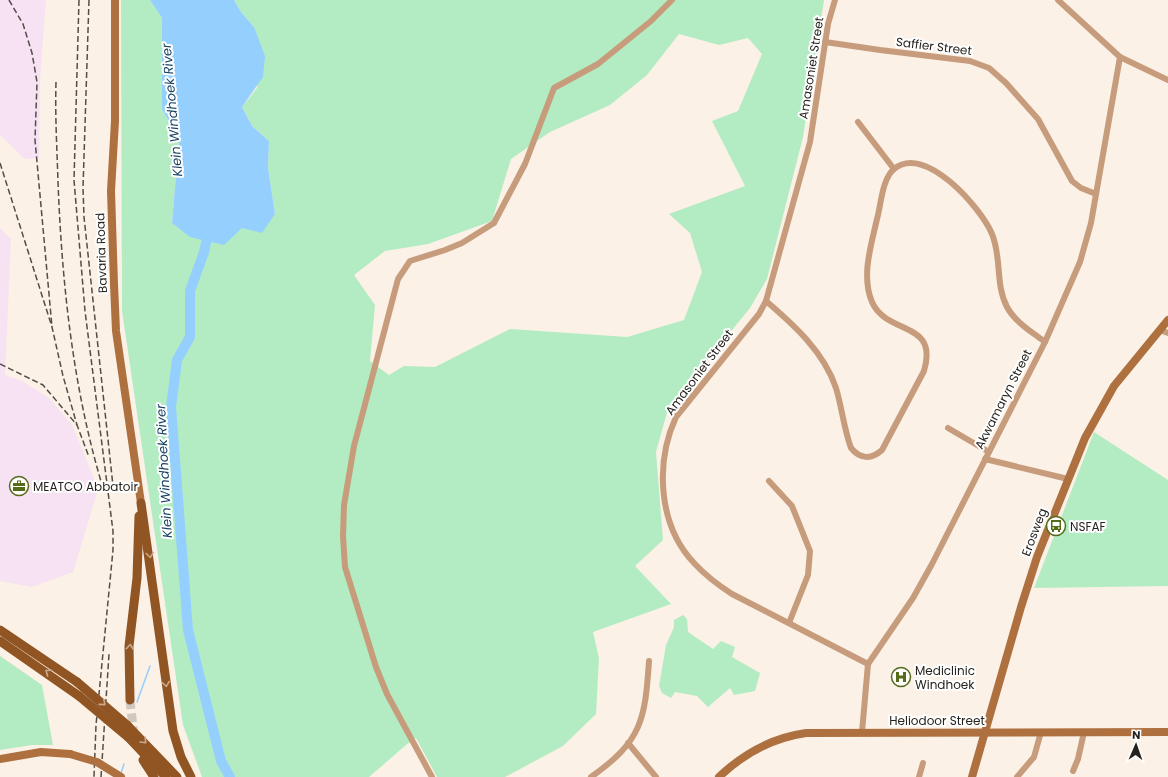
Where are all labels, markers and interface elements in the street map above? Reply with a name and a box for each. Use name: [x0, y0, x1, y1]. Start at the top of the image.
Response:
street label: Amasoniet Street: [795, 16, 827, 120]
street label: Saffier Street: [895, 33, 973, 59]
water label: Klein Windhoek River: [157, 41, 187, 178]
street label: Bavaria Road: [91, 213, 111, 293]
street label: Amasoniet Street: [661, 326, 737, 418]
street label: Akwamaryn Street: [970, 346, 1036, 452]
water label: Klein Windhoek River: [151, 402, 177, 538]
office icon: MEATCO Abbatoir: [8, 475, 30, 497]
place label: MEATCO Abbatoir: [33, 478, 138, 495]
street label: Erosweg: [1017, 506, 1051, 558]
bus stop icon: NSFAF: [1045, 515, 1067, 537]
place label: NSFAF: [1070, 518, 1106, 535]
one-way arrow: [145, 552, 154, 558]
one-way arrow: [125, 644, 134, 650]
place label: Mediclinic Windhoek: [915, 662, 975, 693]
hospital icon: Mediclinic Windhoek: [890, 666, 912, 688]
one-way arrow: [45, 669, 52, 677]
one-way arrow: [161, 681, 170, 687]
one-way arrow: [98, 699, 106, 706]
street label: Heliodoor Street: [889, 712, 985, 729]
north arrow: [1116, 725, 1156, 765]
text: N: [1132, 727, 1141, 743]
one-way arrow: [140, 736, 147, 744]

